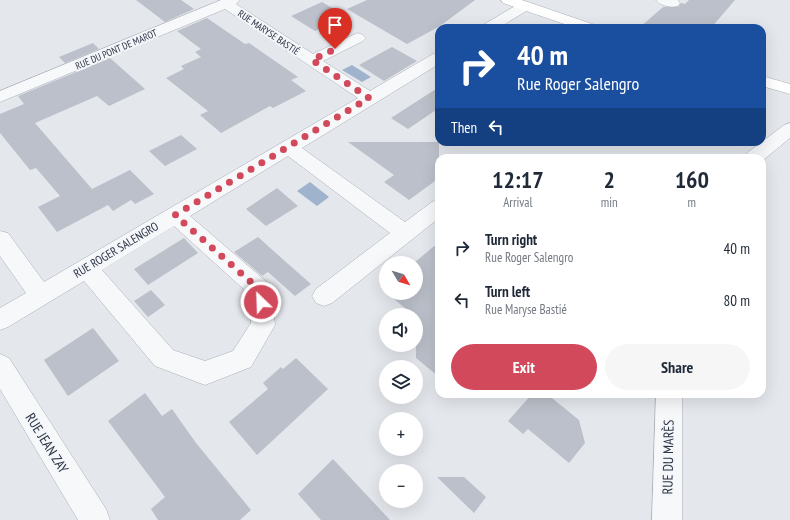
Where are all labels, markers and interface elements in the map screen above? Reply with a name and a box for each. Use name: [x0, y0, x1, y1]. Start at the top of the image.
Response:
street label: RUE MARYSE BASTIÉ: [235, 7, 302, 58]
pin: [318, 8, 352, 49]
icon: arrive: [324, 14, 346, 36]
street label: RUE DU PONT DE MAROT: [73, 26, 159, 73]
text: 40 m: [517, 36, 568, 73]
icon: right: [451, 40, 503, 92]
text: Rue Roger Salengro: [517, 72, 639, 95]
icon: left: [485, 116, 507, 138]
text: Then: [451, 118, 477, 137]
text: 12:17: [492, 164, 544, 195]
text: 2: [603, 164, 615, 195]
text: 160: [675, 164, 709, 195]
text: Arrival: [503, 194, 533, 211]
text: min: [601, 194, 618, 211]
text: m: [688, 194, 696, 211]
street label: RUE ROGER SALENGRO: [71, 218, 161, 281]
text: Turn right: [485, 230, 537, 249]
icon: right: [451, 237, 473, 259]
text: 40 m: [724, 239, 750, 258]
text: Rue Roger Salengro: [485, 249, 573, 266]
north arrow: [379, 256, 423, 300]
map controls: [379, 256, 423, 508]
position arrow: [240, 281, 282, 323]
text: Turn left: [485, 282, 530, 301]
icon: left: [451, 289, 473, 311]
text: 80 m: [724, 291, 750, 310]
text: Rue Maryse Bastié: [485, 301, 567, 318]
button: sound: [379, 308, 423, 352]
button: Exit: [451, 344, 597, 390]
button: Share: [605, 344, 750, 390]
button: layers: [379, 360, 423, 404]
street label: RUE JEAN ZAY: [22, 410, 73, 477]
button: +: [379, 412, 423, 456]
street label: RUE DU MARÈS: [658, 419, 678, 495]
button: −: [379, 464, 423, 508]

